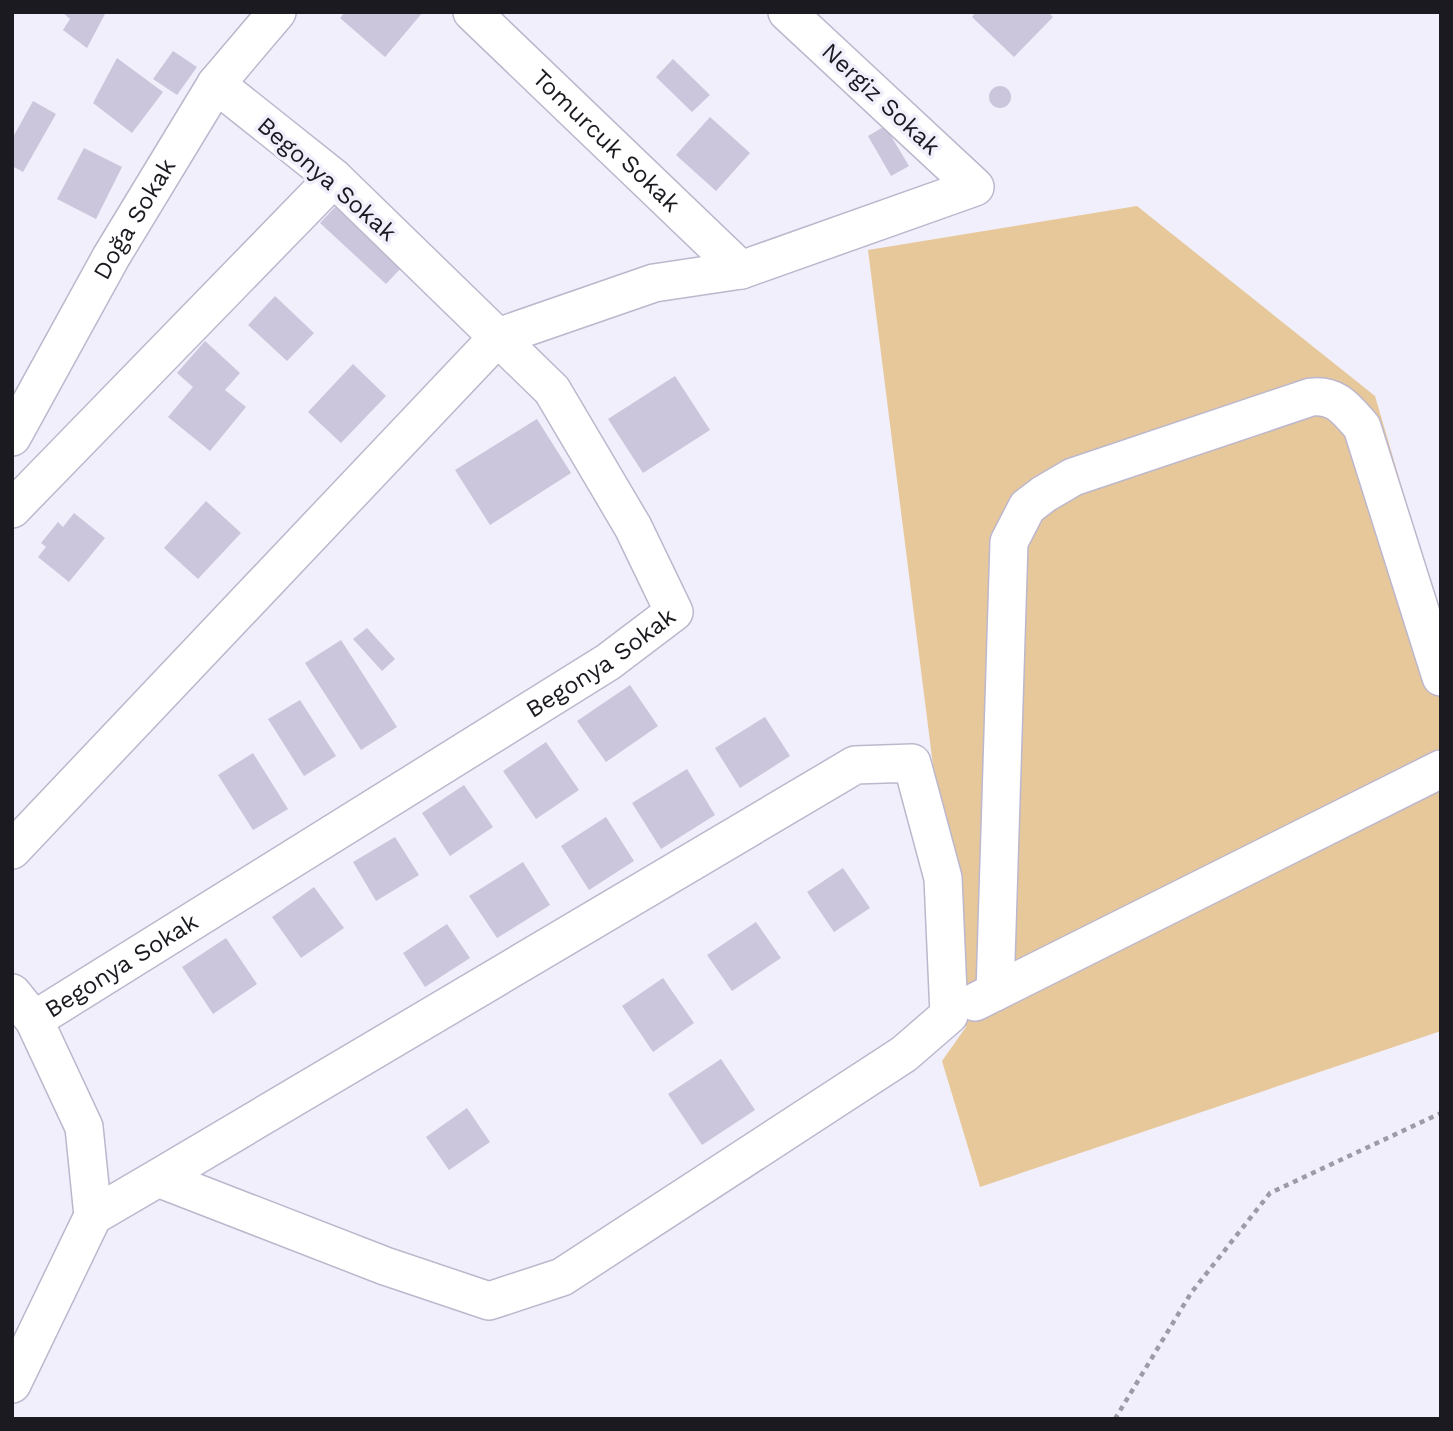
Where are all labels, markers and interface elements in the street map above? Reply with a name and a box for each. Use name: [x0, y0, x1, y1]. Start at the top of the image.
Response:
street label: Nergiz Sokak: [816, 37, 946, 161]
street label: Tomurcuk Sokak: [527, 64, 686, 218]
street label: Begonya Sokak: [252, 111, 402, 247]
street label: Doğa Sokak: [87, 153, 182, 284]
street label: Begonya Sokak: [521, 602, 681, 724]
street label: Begonya Sokak: [40, 907, 203, 1024]

